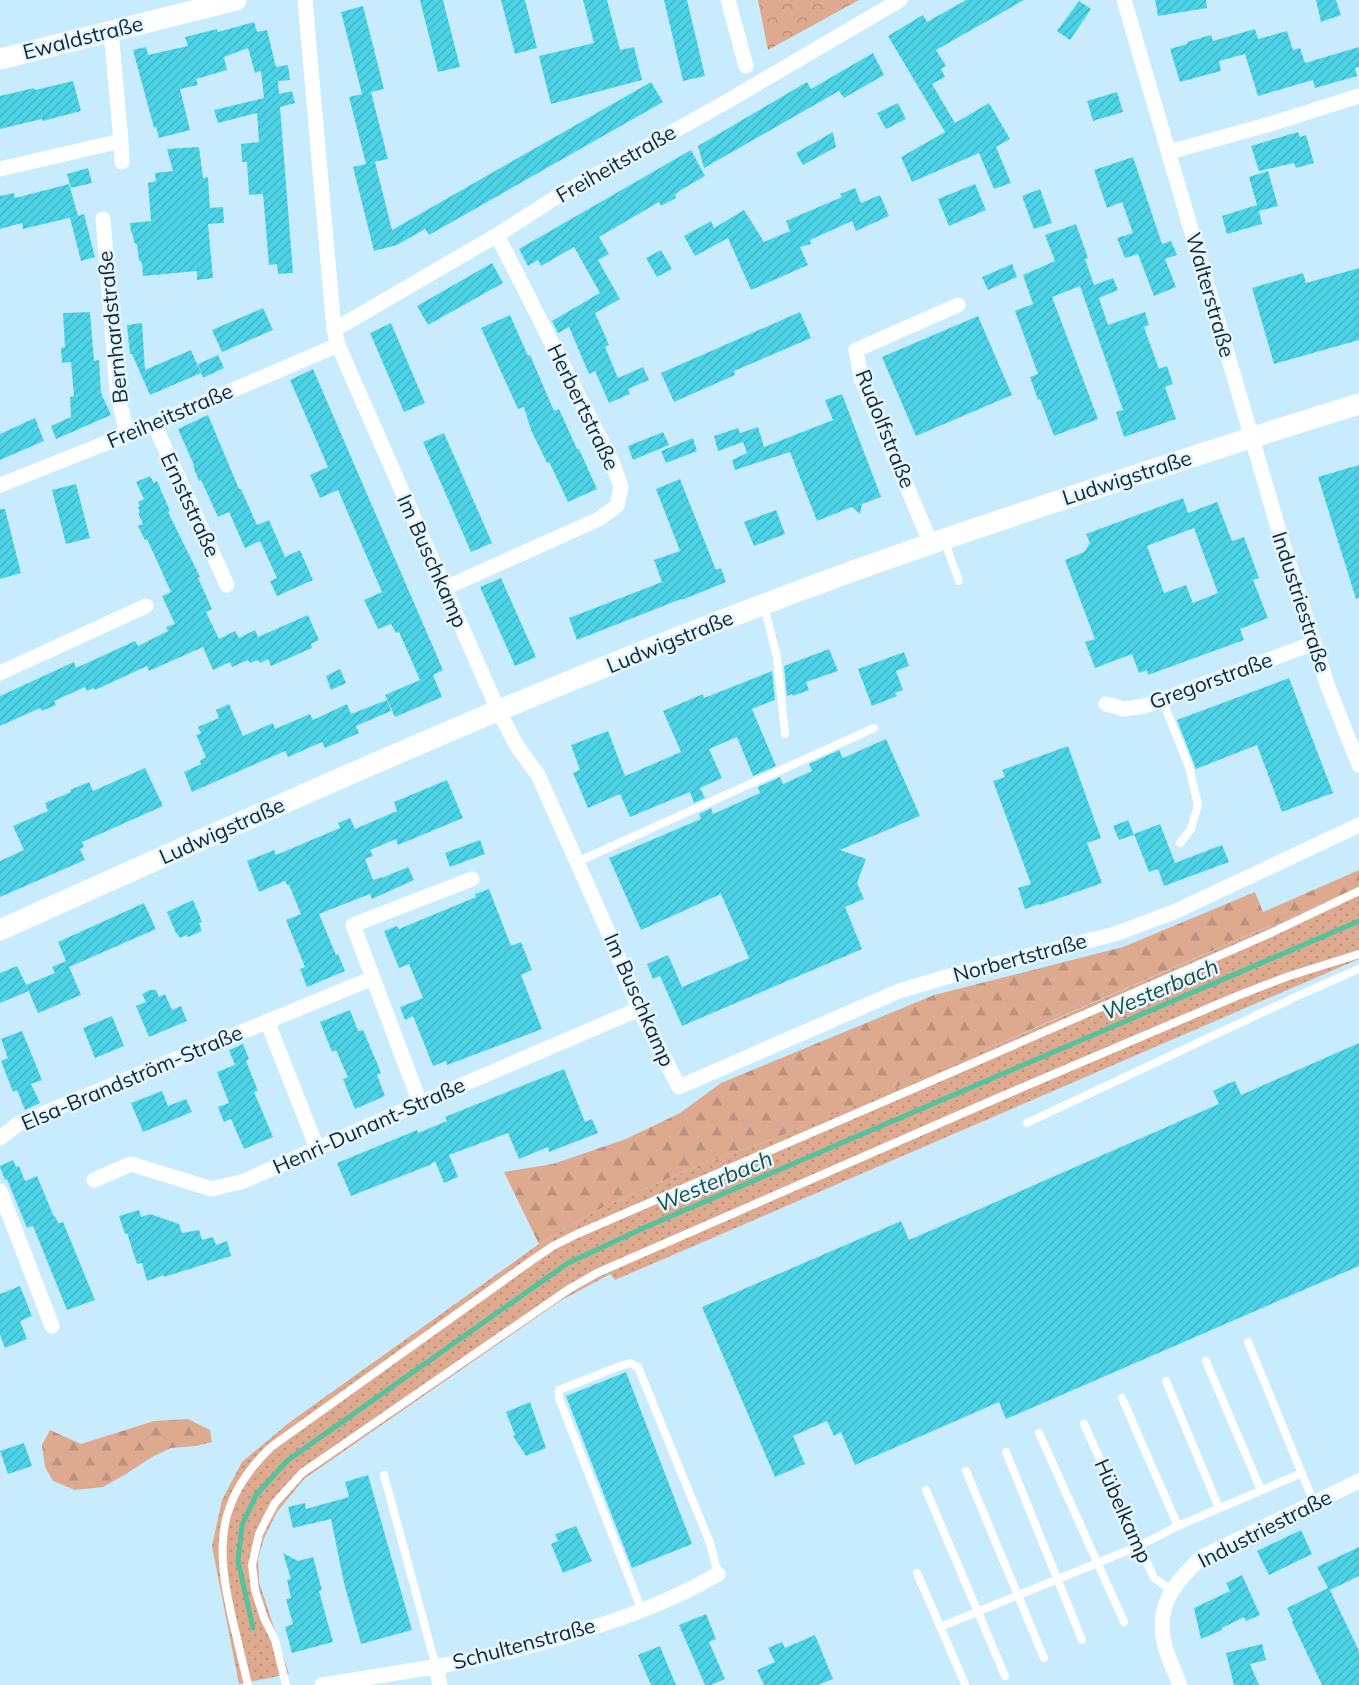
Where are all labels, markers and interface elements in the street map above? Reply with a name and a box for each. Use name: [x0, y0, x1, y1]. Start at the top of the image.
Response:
street label: Ewaldstraße: [20, 10, 146, 65]
street label: Freiheitstraße: [551, 118, 680, 208]
street label: Walterstraße: [1181, 229, 1241, 360]
street label: Bernhardstraße: [91, 250, 133, 405]
street label: Herbertstraße: [542, 339, 626, 474]
street label: Rudolfstraße: [850, 365, 922, 492]
street label: Freiheitstraße: [103, 377, 236, 453]
street label: Ludwigstraße: [1059, 444, 1195, 510]
street label: Ernststraße: [155, 448, 226, 561]
street label: Im Buschkamp: [392, 490, 474, 631]
street label: Industriestraße: [1267, 528, 1337, 675]
street label: Ludwigstraße: [602, 604, 737, 678]
street label: Gregorstraße: [1146, 646, 1276, 714]
street label: Ludwigstraße: [155, 791, 288, 869]
street label: Norbertstraße: [950, 927, 1089, 987]
street label: Im Buschkamp: [599, 929, 681, 1070]
water label: Westerbach: [1098, 952, 1222, 1026]
street label: Elsa-Brandström-Straße: [17, 1019, 246, 1136]
street label: Henri-Dunant-Straße: [269, 1071, 469, 1179]
water label: Westerbach: [652, 1144, 776, 1218]
street label: Hübelkamp: [1089, 1454, 1158, 1567]
street label: Industriestraße: [1193, 1483, 1336, 1573]
street label: Schultenstraße: [450, 1612, 598, 1675]

